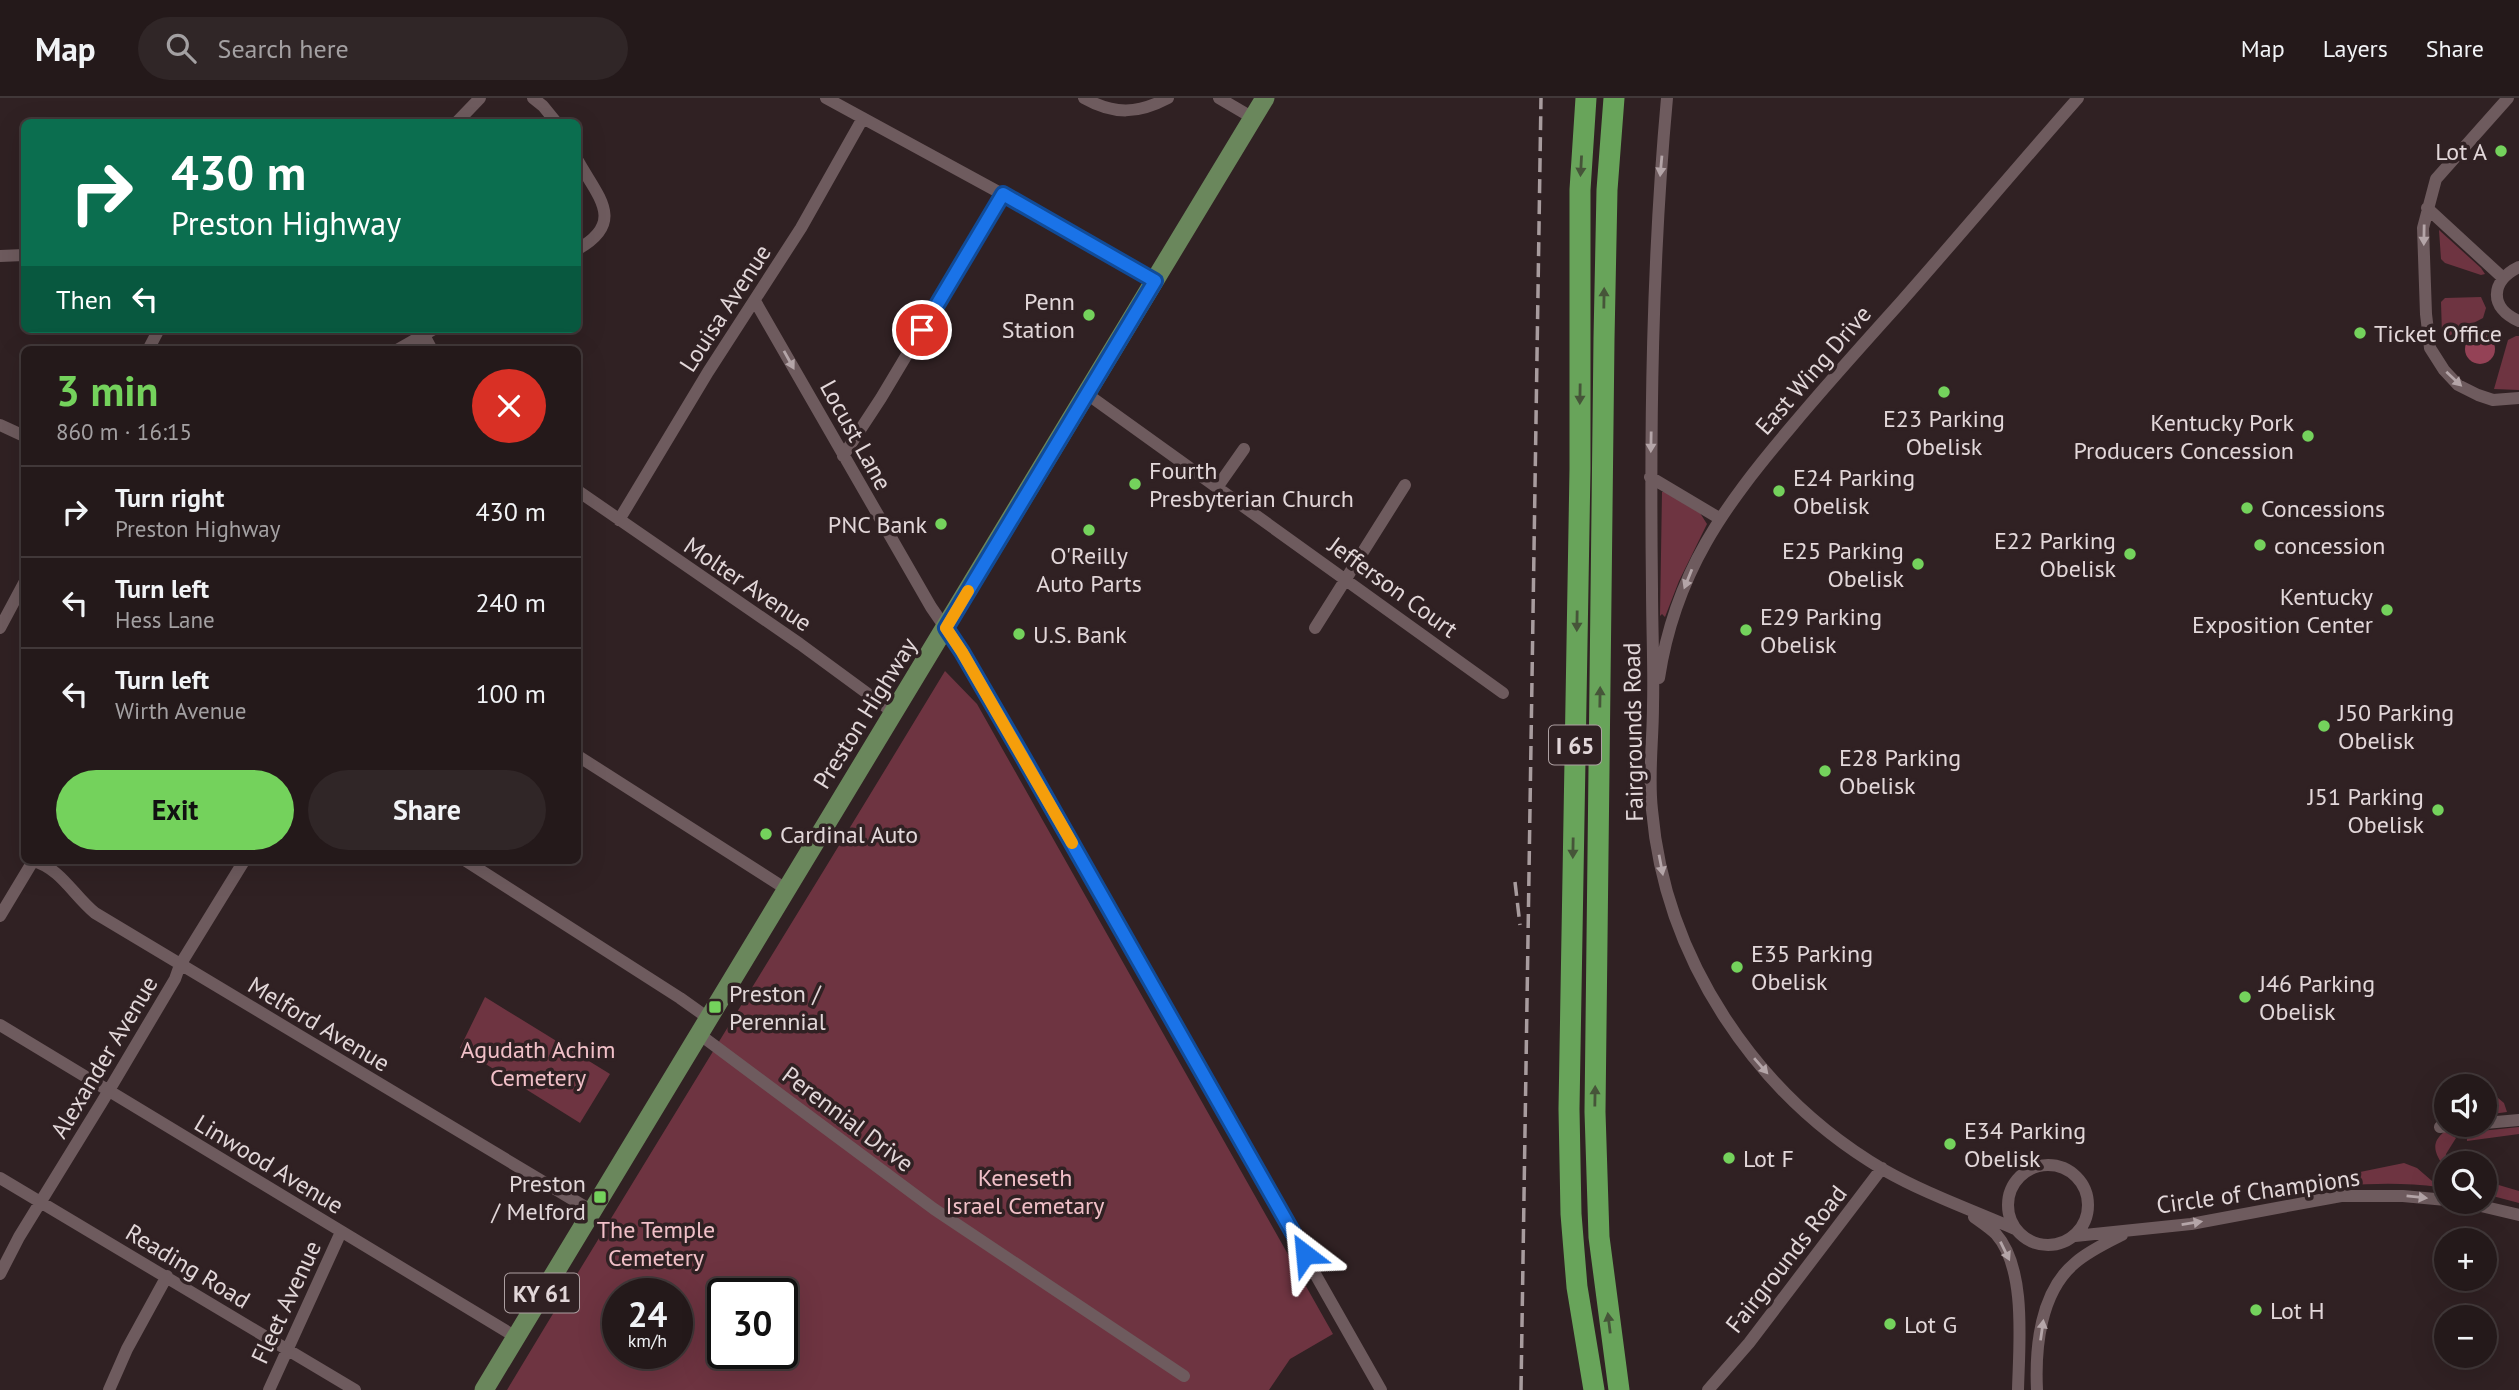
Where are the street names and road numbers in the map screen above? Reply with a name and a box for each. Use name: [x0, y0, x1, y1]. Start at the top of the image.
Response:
street label: Louisa Avenue: [672, 238, 778, 378]
street label: East Wing Drive: [1748, 299, 1878, 441]
street label: Locust Lane: [813, 374, 899, 496]
street label: Jefferson Court: [1321, 529, 1464, 644]
street label: Molter Avenue: [678, 530, 818, 638]
street label: Preston Highway: [806, 632, 924, 794]
street label: Fairgrounds Road: [1616, 642, 1650, 822]
road number: I 65: [1549, 726, 1601, 764]
street label: Melford Avenue: [242, 969, 396, 1079]
street label: Alexander Avenue: [43, 970, 165, 1144]
street label: Perennial Drive: [776, 1059, 920, 1179]
street label: Linwood Avenue: [189, 1107, 349, 1221]
street label: Circle of Champions: [2154, 1161, 2362, 1221]
street label: Fairgrounds Road: [1719, 1179, 1853, 1339]
street label: Reading Road: [120, 1217, 256, 1315]
street label: Fleet Avenue: [244, 1236, 328, 1368]
road number: KY 61: [505, 1274, 579, 1312]

